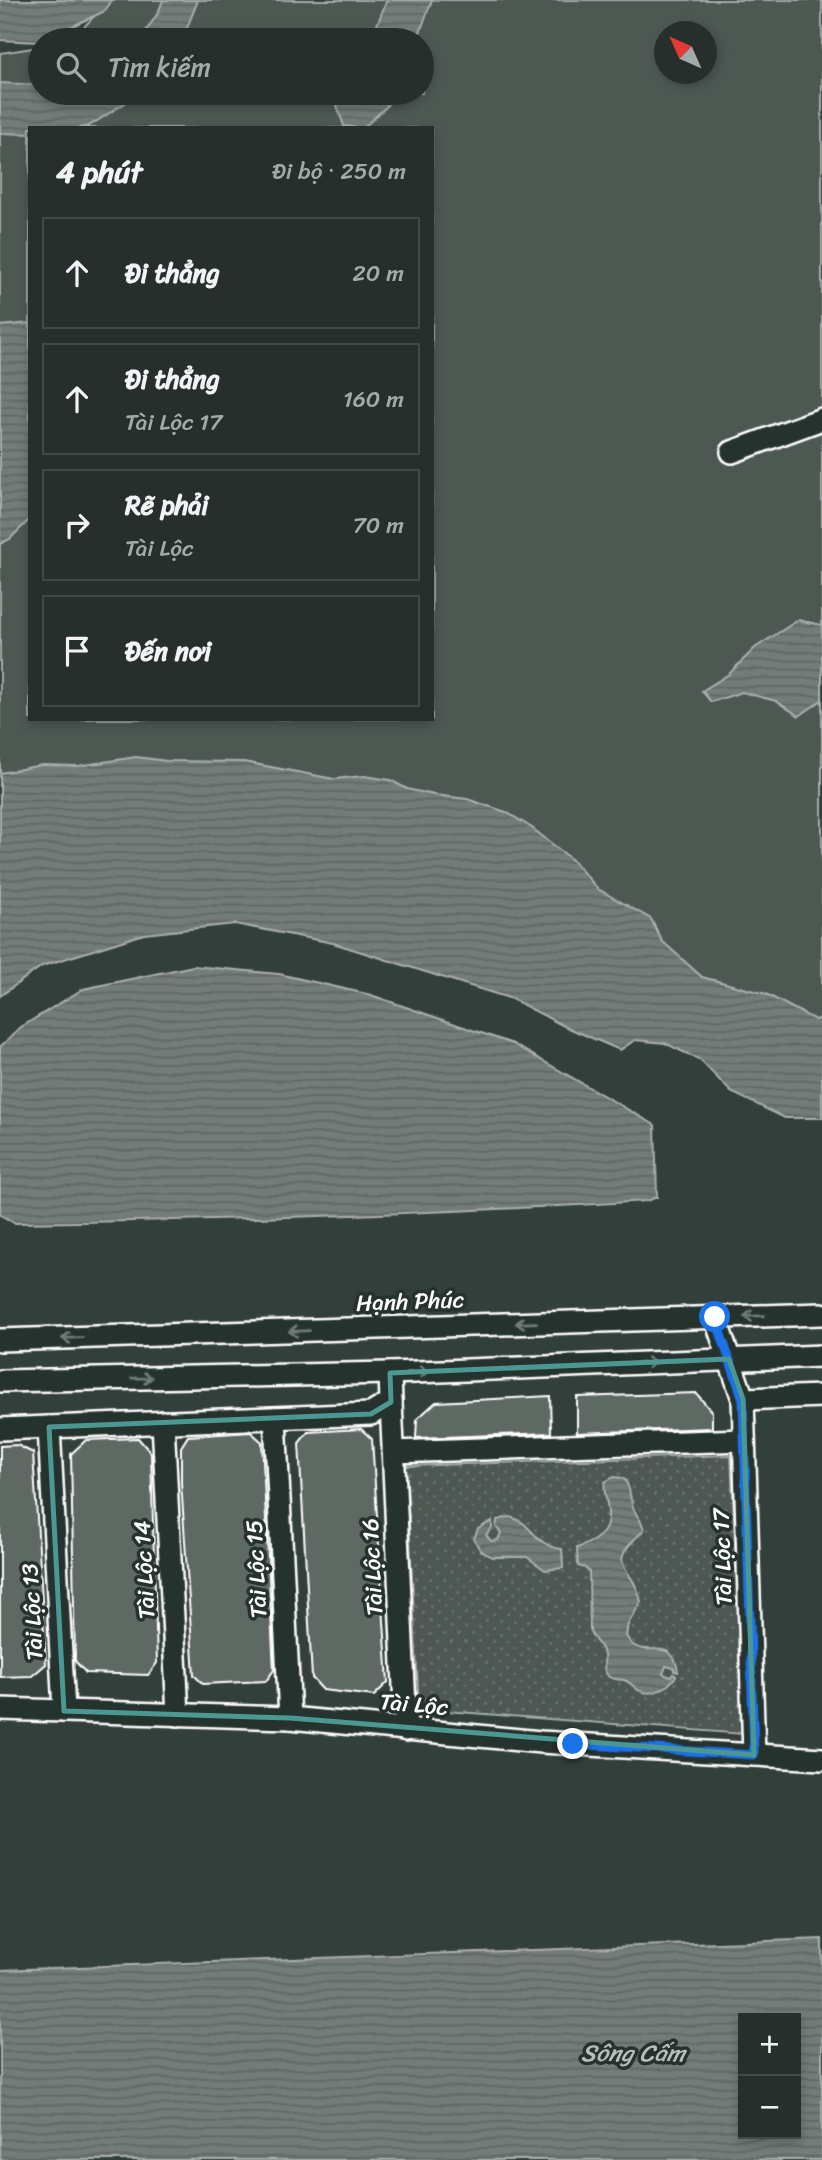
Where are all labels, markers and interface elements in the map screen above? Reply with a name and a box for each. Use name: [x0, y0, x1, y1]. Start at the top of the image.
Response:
north arrow: [654, 21, 717, 84]
search box: [28, 28, 434, 105]
text: Tìm kiếm: [108, 44, 211, 90]
icon: search: [52, 48, 90, 86]
text: 4 phút: [56, 145, 142, 199]
text: Đi bộ · 250 m: [272, 151, 406, 192]
text: Đi thẳng: [125, 250, 220, 296]
text: 20 m: [353, 253, 404, 294]
icon: ahead: [58, 254, 96, 292]
text: Đi thẳng: [125, 356, 220, 402]
text: 160 m: [343, 379, 404, 420]
icon: ahead: [58, 380, 96, 418]
text: Tài Lộc 17: [125, 402, 222, 443]
text: Rẽ phải: [125, 482, 209, 528]
text: 70 m: [353, 505, 404, 546]
icon: right: [58, 506, 96, 544]
text: Tài Lộc: [125, 528, 193, 569]
text: Đến nơi: [125, 628, 211, 674]
icon: arrive: [58, 632, 96, 670]
street label: Hạnh Phúc: [355, 1279, 465, 1324]
route start: [699, 1301, 730, 1332]
one-way arrow: [743, 1309, 766, 1322]
one-way arrow: [515, 1317, 538, 1330]
one-way arrow: [288, 1324, 311, 1337]
one-way arrow: [60, 1331, 83, 1345]
one-way arrow: [634, 1356, 657, 1369]
one-way arrow: [406, 1365, 429, 1378]
one-way arrow: [130, 1371, 153, 1385]
street label: Tài Lộc 17: [700, 1506, 745, 1606]
street label: Tài Lộc 16: [349, 1517, 396, 1617]
street label: Tài Lộc 15: [233, 1519, 280, 1619]
street label: Tài Lộc 14: [121, 1520, 168, 1620]
street label: Tài Lộc 13: [9, 1562, 56, 1661]
street label: Tài Lộc: [378, 1681, 450, 1728]
route end: [557, 1728, 588, 1759]
map controls: [738, 2013, 801, 2139]
button: +: [738, 2013, 801, 2076]
water label: Sông Cấm: [581, 2032, 688, 2074]
button: −: [738, 2076, 801, 2139]

